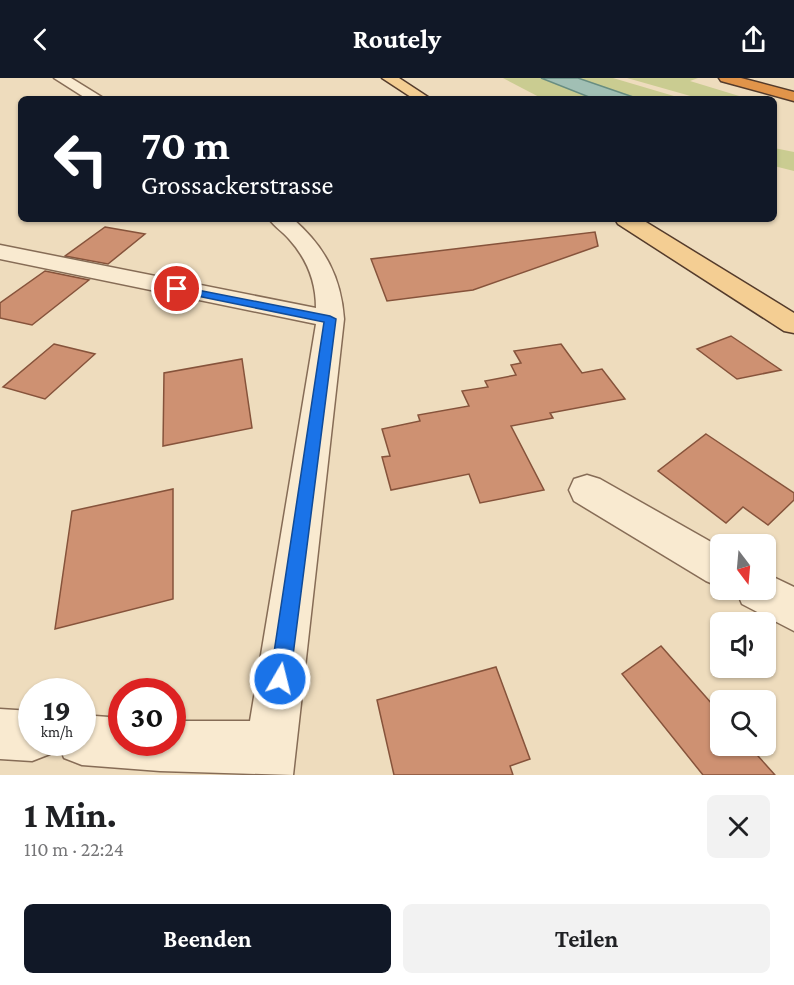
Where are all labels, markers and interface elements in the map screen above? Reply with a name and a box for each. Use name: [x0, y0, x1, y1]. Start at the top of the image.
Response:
icon: back: [24, 23, 57, 56]
icon: share: [737, 23, 770, 56]
text: Routely: [353, 24, 441, 54]
icon: left: [42, 120, 120, 198]
text: 70 m: [141, 121, 230, 168]
text: Grossackerstrasse: [141, 170, 333, 200]
pin: [151, 263, 202, 314]
icon: arrive: [160, 272, 193, 305]
north arrow: [710, 534, 776, 600]
map controls: [710, 534, 776, 756]
button: sound: [710, 612, 776, 678]
position arrow: [248, 647, 312, 711]
speed limit sign: 30: [108, 678, 186, 756]
button: search: [710, 690, 776, 756]
text: 19: [43, 693, 71, 726]
text: km/h: [41, 724, 73, 740]
text: 1 Min.: [24, 795, 117, 835]
button: close: [707, 795, 770, 858]
text: 110 m · 22:24: [24, 838, 124, 860]
button: Beenden: [24, 904, 391, 973]
button: Teilen: [403, 904, 770, 973]

